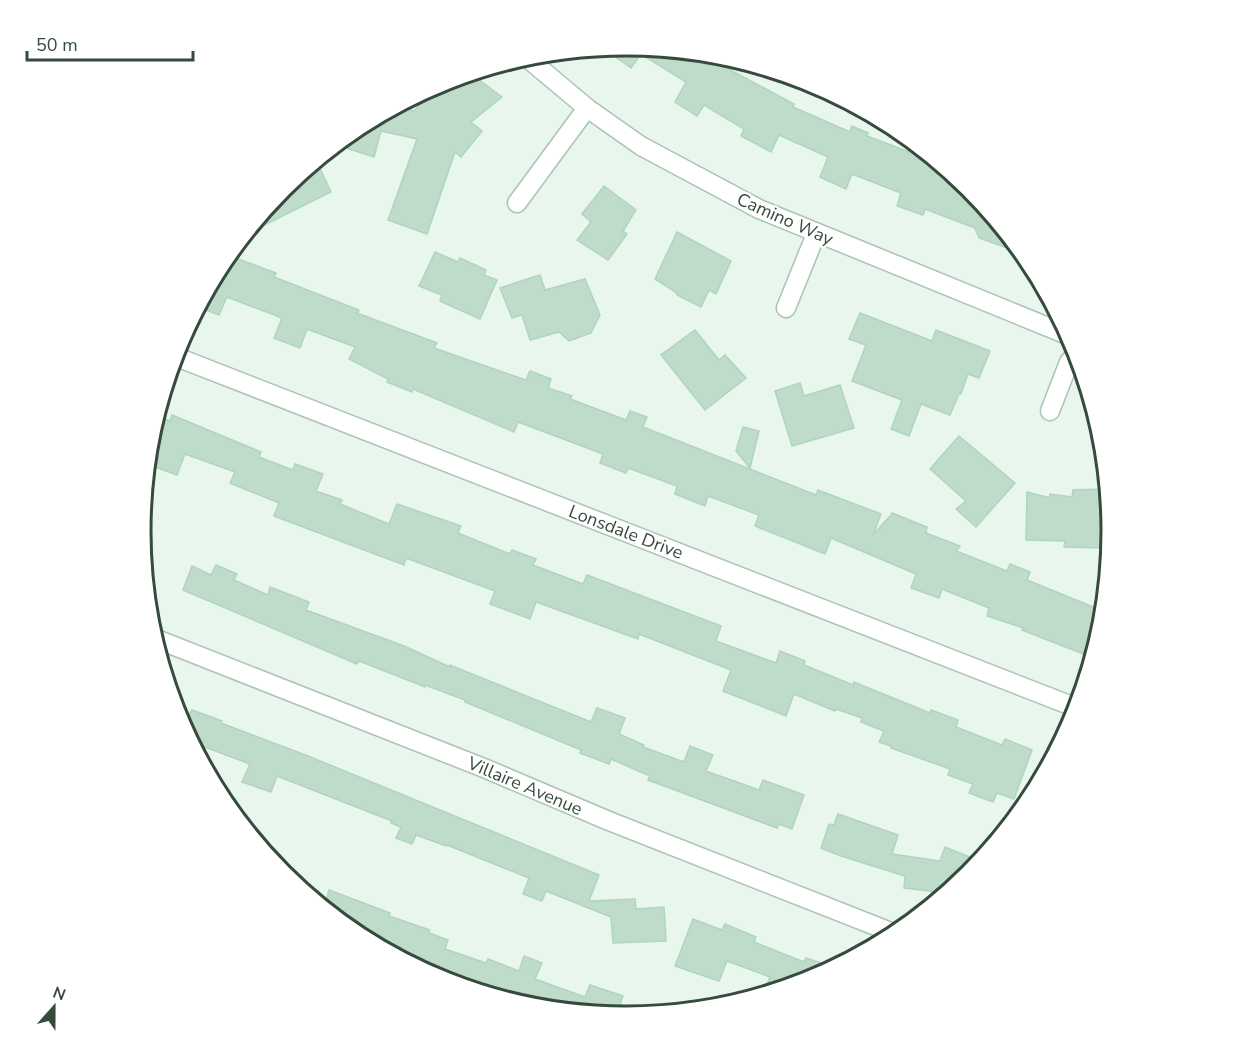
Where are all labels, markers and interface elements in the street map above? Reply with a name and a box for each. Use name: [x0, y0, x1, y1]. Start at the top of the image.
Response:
scale bar: [27, 24, 194, 62]
text: 50 m: [36, 33, 78, 57]
street label: Camino Way: [733, 187, 838, 251]
street label: Lonsdale Drive: [565, 499, 687, 565]
street label: Villaire Avenue: [463, 751, 586, 821]
north arrow: [24, 977, 84, 1037]
text: N: [49, 982, 69, 1006]

